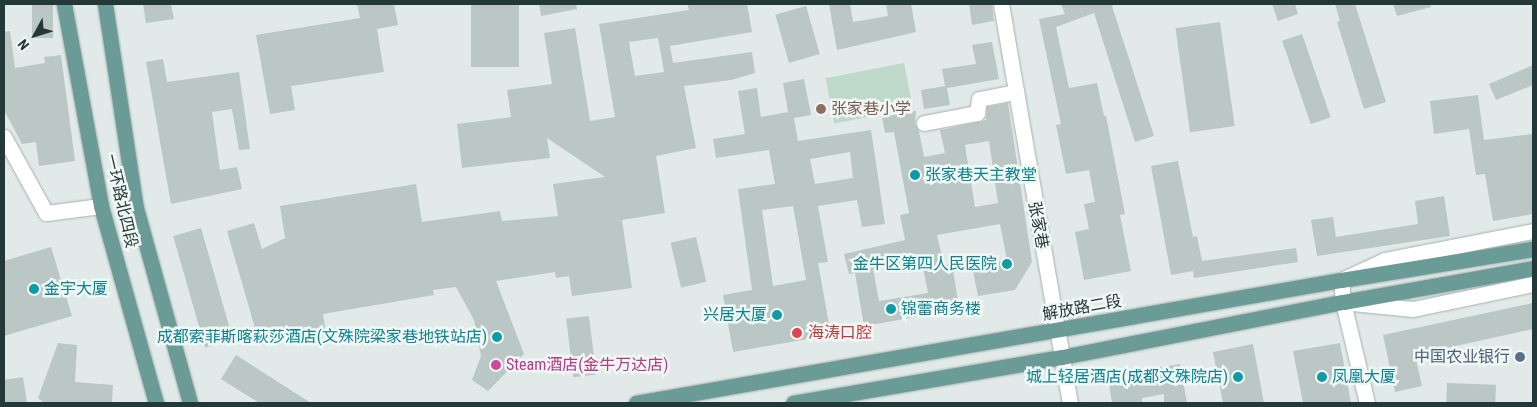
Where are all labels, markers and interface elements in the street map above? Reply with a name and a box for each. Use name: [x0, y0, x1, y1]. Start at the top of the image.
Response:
north arrow: [10, 10, 60, 60]
text: N: [14, 36, 32, 53]
place label: 张家巷小学: [831, 99, 911, 119]
marker: 张家巷小学: [815, 103, 827, 115]
street label: 一环路北四段: [101, 152, 141, 250]
place label: 张家巷天主教堂: [925, 165, 1037, 185]
marker: 张家巷天主教堂: [909, 169, 921, 181]
street label: 张家巷: [1024, 200, 1052, 250]
place label: 金牛区第四人民医院: [853, 254, 997, 274]
marker: 金牛区第四人民医院: [1001, 258, 1013, 270]
place label: 金宇大厦: [44, 279, 108, 299]
marker: 金宇大厦: [28, 283, 40, 295]
street label: 解放路二段: [1041, 292, 1123, 324]
place label: 锦蕾商务楼: [901, 299, 981, 319]
marker: 锦蕾商务楼: [885, 303, 897, 315]
place label: 兴居大厦: [703, 305, 767, 325]
marker: 兴居大厦: [771, 309, 783, 321]
place label: 海涛口腔: [808, 323, 872, 343]
marker: 海涛口腔: [790, 326, 804, 340]
place label: 成都索菲斯喀萩莎酒店(文殊院梁家巷地铁站店): [157, 327, 487, 347]
marker: 成都索菲斯喀萩莎酒店(文殊院梁家巷地铁站店): [491, 331, 503, 343]
place label: 中国农业银行: [1414, 347, 1510, 367]
marker: 中国农业银行: [1514, 351, 1526, 363]
place label: Steam酒店(金牛万达店): [506, 355, 668, 375]
marker: Steam酒店(金牛万达店): [490, 359, 502, 371]
place label: 城上轻居酒店(成都文殊院店): [1026, 367, 1228, 387]
place label: 凤凰大厦: [1332, 367, 1396, 387]
marker: 城上轻居酒店(成都文殊院店): [1232, 371, 1244, 383]
marker: 凤凰大厦: [1316, 371, 1328, 383]

